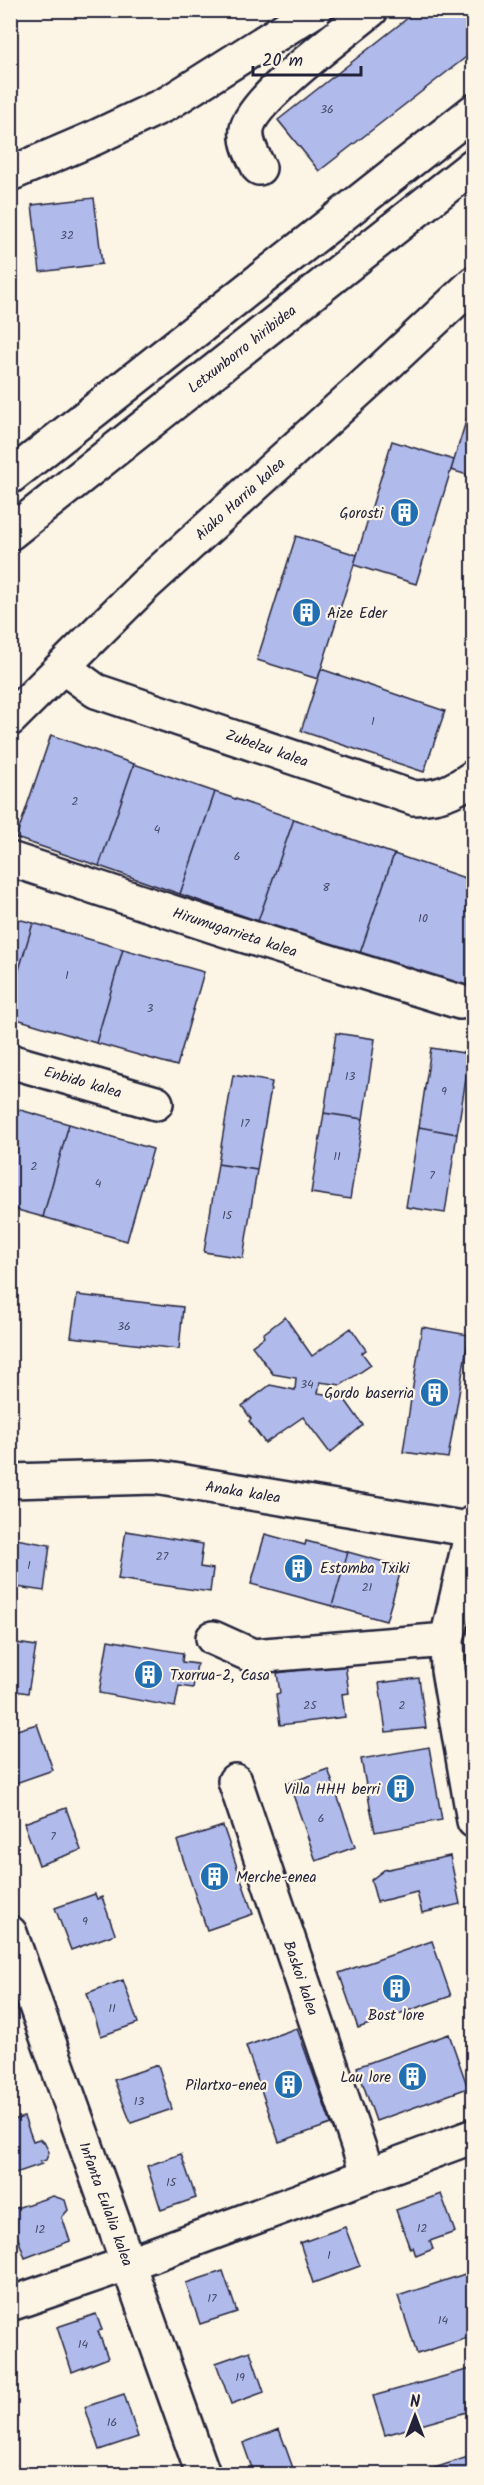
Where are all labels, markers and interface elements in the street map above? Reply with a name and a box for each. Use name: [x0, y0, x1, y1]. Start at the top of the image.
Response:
scale bar: [253, 39, 361, 77]
text: 20 m: [262, 47, 303, 76]
house number: 36: [320, 100, 334, 119]
house number: 32: [60, 226, 74, 245]
street label: Letxunborro hiribidea: [183, 300, 302, 400]
street label: Aiako Harria kalea: [190, 452, 291, 547]
building icon: Gorosti: [388, 497, 420, 529]
place label: Gorosti: [340, 502, 384, 526]
building icon: Aize Eder: [290, 597, 322, 629]
place label: Aize Eder: [327, 602, 388, 626]
house number: 1: [371, 712, 375, 731]
street label: Zubelzu kalea: [222, 724, 311, 774]
house number: 2: [72, 792, 79, 811]
house number: 4: [154, 820, 161, 839]
house number: 6: [234, 847, 240, 866]
house number: 8: [322, 878, 330, 897]
street label: Hirumugarrieta kalea: [169, 901, 300, 964]
house number: 10: [418, 909, 428, 928]
house number: 1: [65, 966, 69, 985]
house number: 3: [147, 999, 154, 1018]
street label: Enbido kalea: [41, 1060, 125, 1106]
house number: 13: [345, 1067, 355, 1086]
house number: 9: [441, 1082, 447, 1101]
house number: 17: [240, 1114, 250, 1133]
house number: 11: [333, 1147, 341, 1166]
house number: 2: [31, 1157, 38, 1176]
house number: 7: [429, 1166, 435, 1185]
house number: 4: [95, 1174, 102, 1193]
house number: 15: [222, 1206, 234, 1225]
house number: 36: [117, 1317, 131, 1336]
house number: 34: [300, 1375, 314, 1394]
building icon: Gordo baserria: [419, 1377, 451, 1409]
place label: Gordo baserria: [324, 1382, 414, 1406]
street label: Anaka kalea: [204, 1475, 282, 1511]
house number: 27: [156, 1547, 169, 1566]
building icon: Estomba Txiki: [283, 1552, 315, 1584]
house number: 1: [27, 1556, 31, 1575]
place label: Estomba Txiki: [320, 1557, 411, 1581]
house number: 21: [362, 1578, 373, 1597]
building icon: Txorrua-2, Casa: [133, 1659, 165, 1691]
place label: Txorrua-2, Casa: [170, 1664, 270, 1688]
house number: 25: [303, 1696, 318, 1715]
house number: 2: [399, 1696, 406, 1715]
building icon: Villa HHH berri: [385, 1773, 417, 1805]
place label: Villa HHH berri: [284, 1778, 381, 1802]
house number: 6: [318, 1809, 324, 1828]
house number: 7: [50, 1827, 56, 1846]
building icon: Merche-enea: [199, 1861, 231, 1893]
place label: Merche-enea: [236, 1866, 316, 1890]
house number: 9: [82, 1912, 88, 1931]
street label: Baskoi kalea: [276, 1938, 324, 2019]
building icon: Bost lore: [380, 1972, 412, 2004]
house number: 11: [108, 1999, 116, 2018]
place label: Bost lore: [368, 2004, 425, 2028]
building icon: Lau lore: [396, 2061, 428, 2093]
place label: Lau lore: [340, 2066, 391, 2090]
building icon: Pilartxo-enea: [272, 2069, 304, 2101]
place label: Pilartxo-enea: [185, 2074, 267, 2098]
house number: 13: [134, 2092, 144, 2111]
street label: Infanta Eulalia kalea: [71, 2139, 139, 2270]
house number: 15: [166, 2173, 178, 2192]
house number: 12: [417, 2219, 427, 2238]
house number: 12: [35, 2220, 45, 2239]
house number: 1: [327, 2246, 331, 2265]
house number: 17: [207, 2289, 217, 2308]
house number: 14: [438, 2311, 449, 2330]
house number: 14: [78, 2335, 89, 2354]
house number: 19: [235, 2368, 245, 2387]
north arrow: [385, 2386, 445, 2446]
text: N: [410, 2390, 420, 2415]
house number: 16: [107, 2413, 117, 2432]

